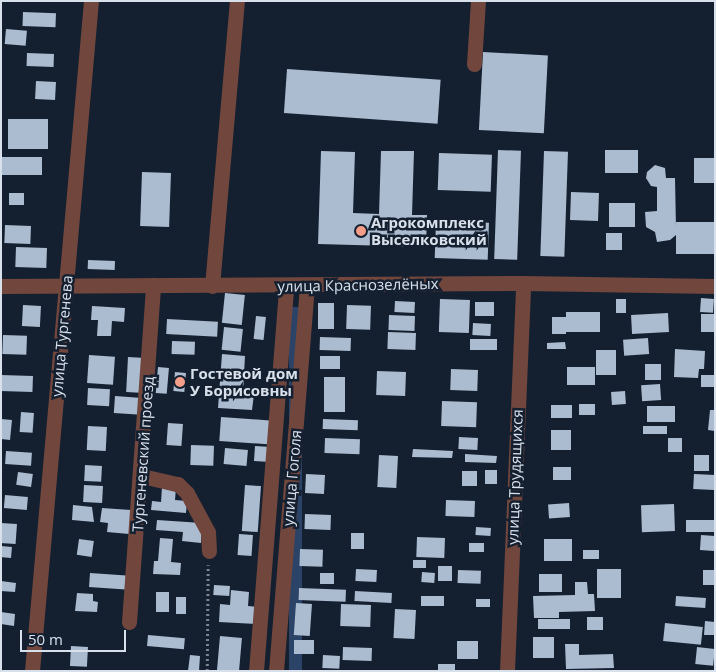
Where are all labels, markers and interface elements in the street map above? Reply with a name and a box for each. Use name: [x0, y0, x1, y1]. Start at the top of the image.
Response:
place label: Агрокомплекс Выселковский: [371, 213, 487, 248]
marker: Агрокомплекс Выселковский: [355, 225, 367, 237]
street label: улица Тургенева: [48, 274, 76, 398]
street label: улица Краснозелёных: [277, 275, 439, 295]
place label: Гостевой дом У Борисовны: [190, 364, 298, 399]
street label: Тургеневский проезд: [129, 376, 157, 532]
marker: Гостевой дом У Борисовны: [174, 376, 186, 388]
street label: улица Трудящихся: [504, 409, 526, 545]
street label: улица Гоголя: [279, 429, 305, 527]
scale bar: [22, 620, 129, 652]
text: 50 m: [28, 629, 63, 649]

